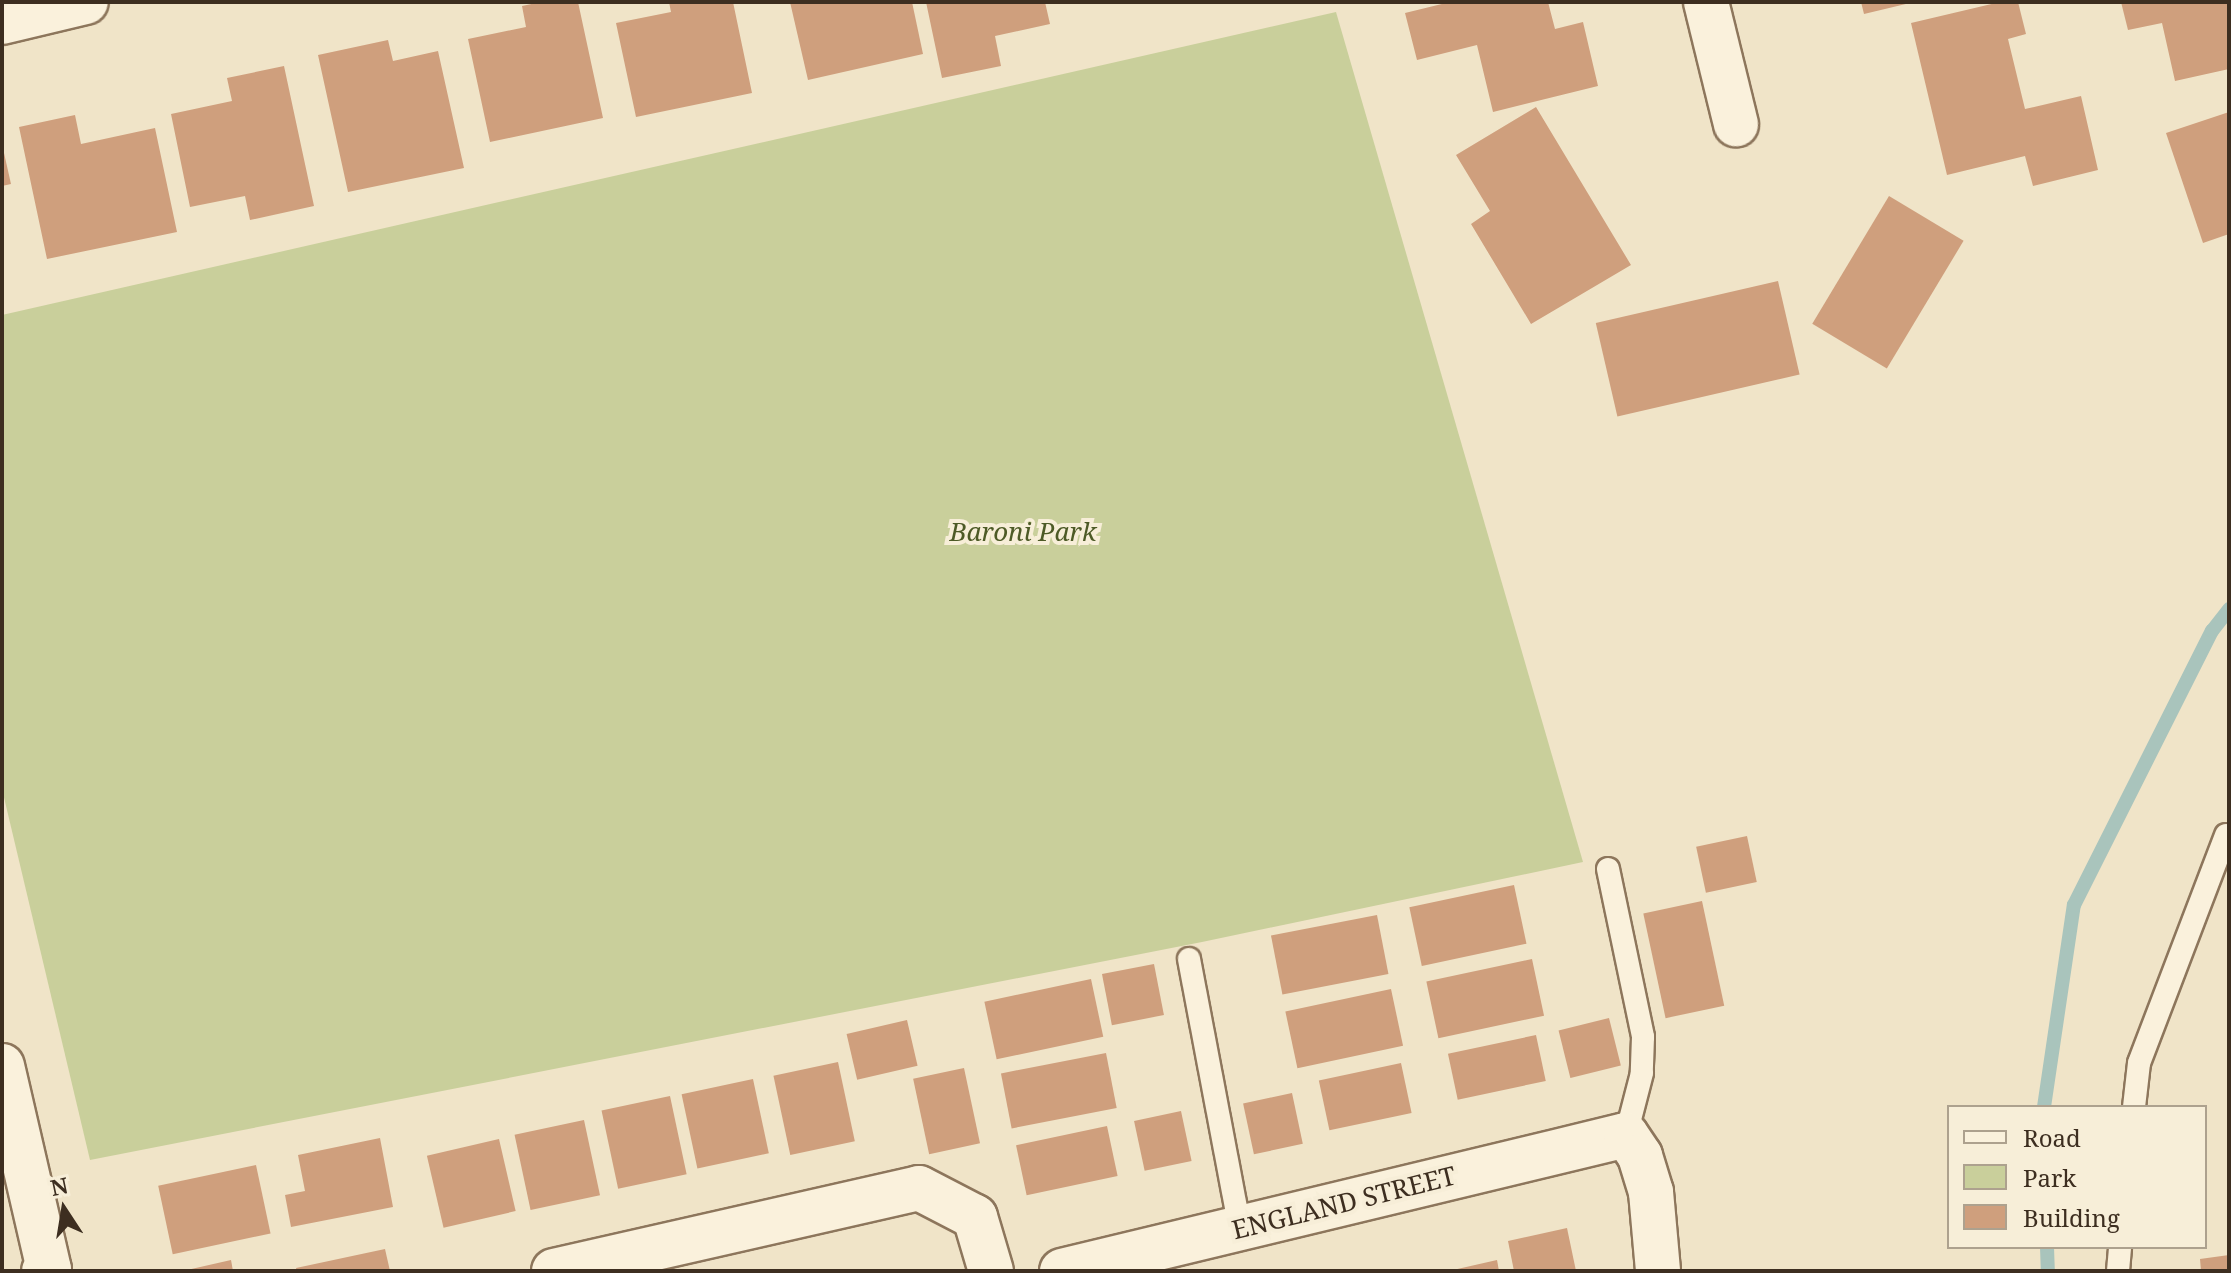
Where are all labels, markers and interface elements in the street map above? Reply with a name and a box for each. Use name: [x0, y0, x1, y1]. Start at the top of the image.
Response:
park label: Baroni Park: [949, 516, 1097, 548]
legend: [1947, 1105, 2207, 1249]
text: Road: [2023, 1121, 2081, 1154]
street label: ENGLAND STREET: [1229, 1160, 1459, 1246]
text: Park: [2023, 1161, 2076, 1194]
north arrow: [24, 1169, 104, 1249]
text: N: [47, 1169, 71, 1202]
text: Building: [2023, 1201, 2120, 1234]

